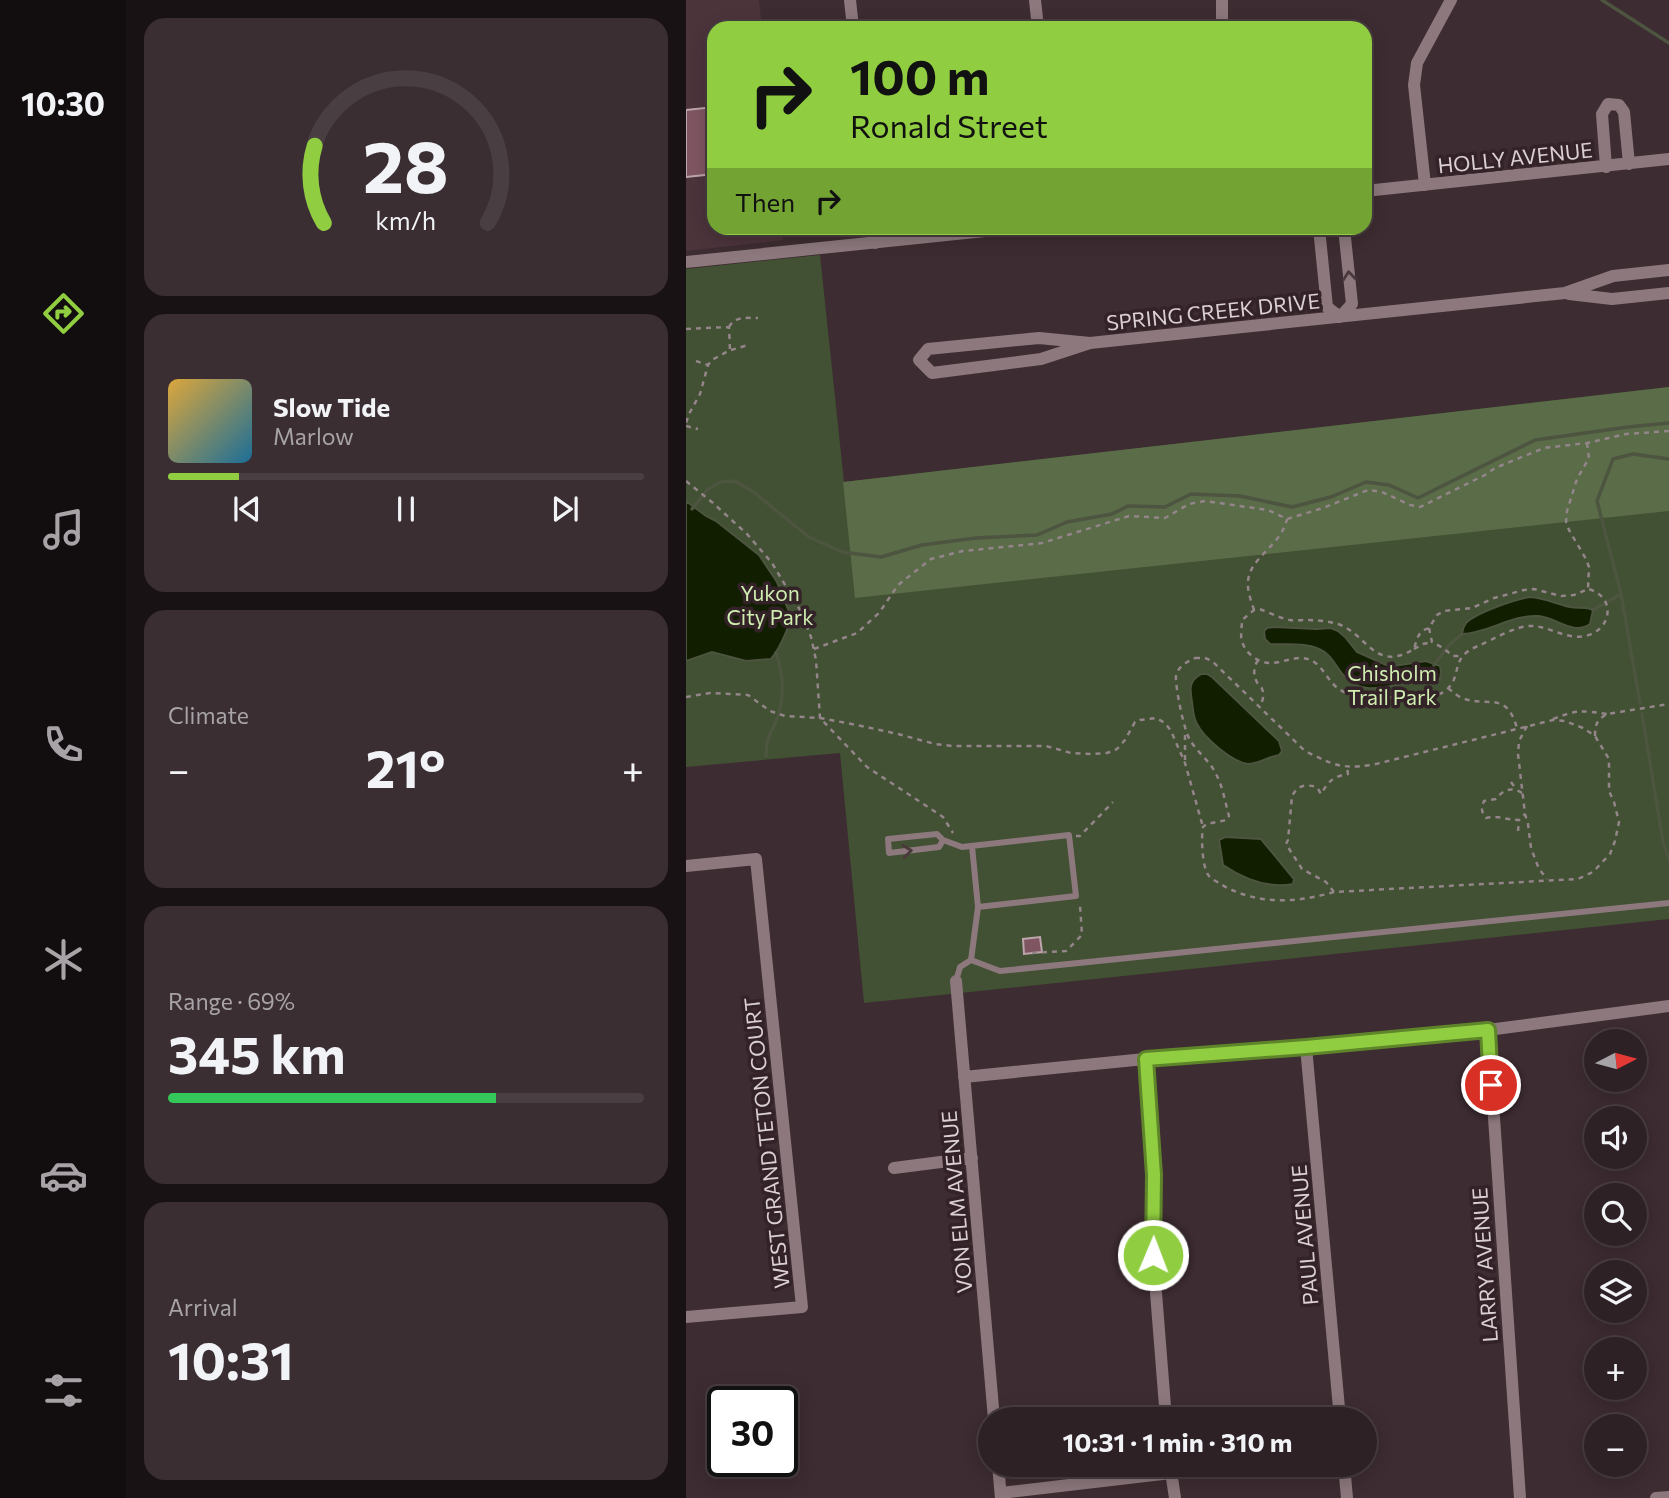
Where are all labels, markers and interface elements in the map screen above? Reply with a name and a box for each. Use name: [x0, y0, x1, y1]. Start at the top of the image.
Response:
text: 100 m: [850, 45, 989, 105]
icon: right: [735, 49, 826, 140]
text: 10:30: [21, 83, 105, 123]
text: Ronald Street: [850, 105, 1048, 145]
text: 28: [363, 119, 449, 208]
street label: HOLLY AVENUE: [1436, 136, 1594, 178]
icon: right: [809, 182, 847, 220]
text: Then: [735, 186, 795, 217]
text: km/h: [376, 205, 436, 235]
one-way arrow: [1341, 271, 1356, 282]
street label: SPRING CREEK DRIVE: [1105, 287, 1321, 335]
icon: directions: [39, 289, 88, 338]
text: Slow Tide: [273, 391, 390, 422]
text: Marlow: [273, 422, 354, 450]
icon: previous: [228, 490, 266, 528]
icon: pause: [387, 490, 425, 528]
icon: next: [546, 490, 584, 528]
icon: music: [39, 505, 88, 554]
park label: Yukon City Park: [726, 580, 814, 629]
park label: Chisholm Trail Park: [1347, 660, 1437, 709]
text: Climate: [168, 701, 249, 729]
icon: phone: [39, 720, 88, 769]
text: 21°: [366, 735, 445, 799]
text: −: [168, 745, 190, 792]
text: +: [622, 745, 644, 792]
one-way arrow: [901, 843, 912, 858]
icon: climate: [39, 935, 88, 984]
text: Range · 69%: [168, 987, 295, 1015]
street label: WEST GRAND TETON COURT: [738, 996, 794, 1290]
text: 345 km: [168, 1021, 346, 1085]
north arrow: [1584, 1029, 1647, 1092]
map controls: [1584, 1029, 1647, 1477]
pin: [1461, 1055, 1521, 1115]
icon: arrive: [1472, 1066, 1510, 1104]
button: sound: [1584, 1106, 1647, 1169]
street label: VON ELM AVENUE: [936, 1110, 976, 1294]
icon: car: [39, 1151, 88, 1200]
street label: PAUL AVENUE: [1285, 1164, 1323, 1306]
button: search: [1584, 1183, 1647, 1246]
street label: LARRY AVENUE: [1466, 1187, 1502, 1343]
position arrow: [1116, 1218, 1190, 1292]
button: layers: [1584, 1260, 1647, 1323]
text: Arrival: [168, 1293, 238, 1321]
text: 10:31: [168, 1327, 294, 1391]
button: +: [1584, 1337, 1647, 1400]
icon: filters: [39, 1366, 88, 1415]
speed limit sign: 30: [707, 1386, 798, 1477]
button: −: [1584, 1414, 1647, 1477]
text: 10:31 · 1 min · 310 m: [1063, 1426, 1292, 1457]

